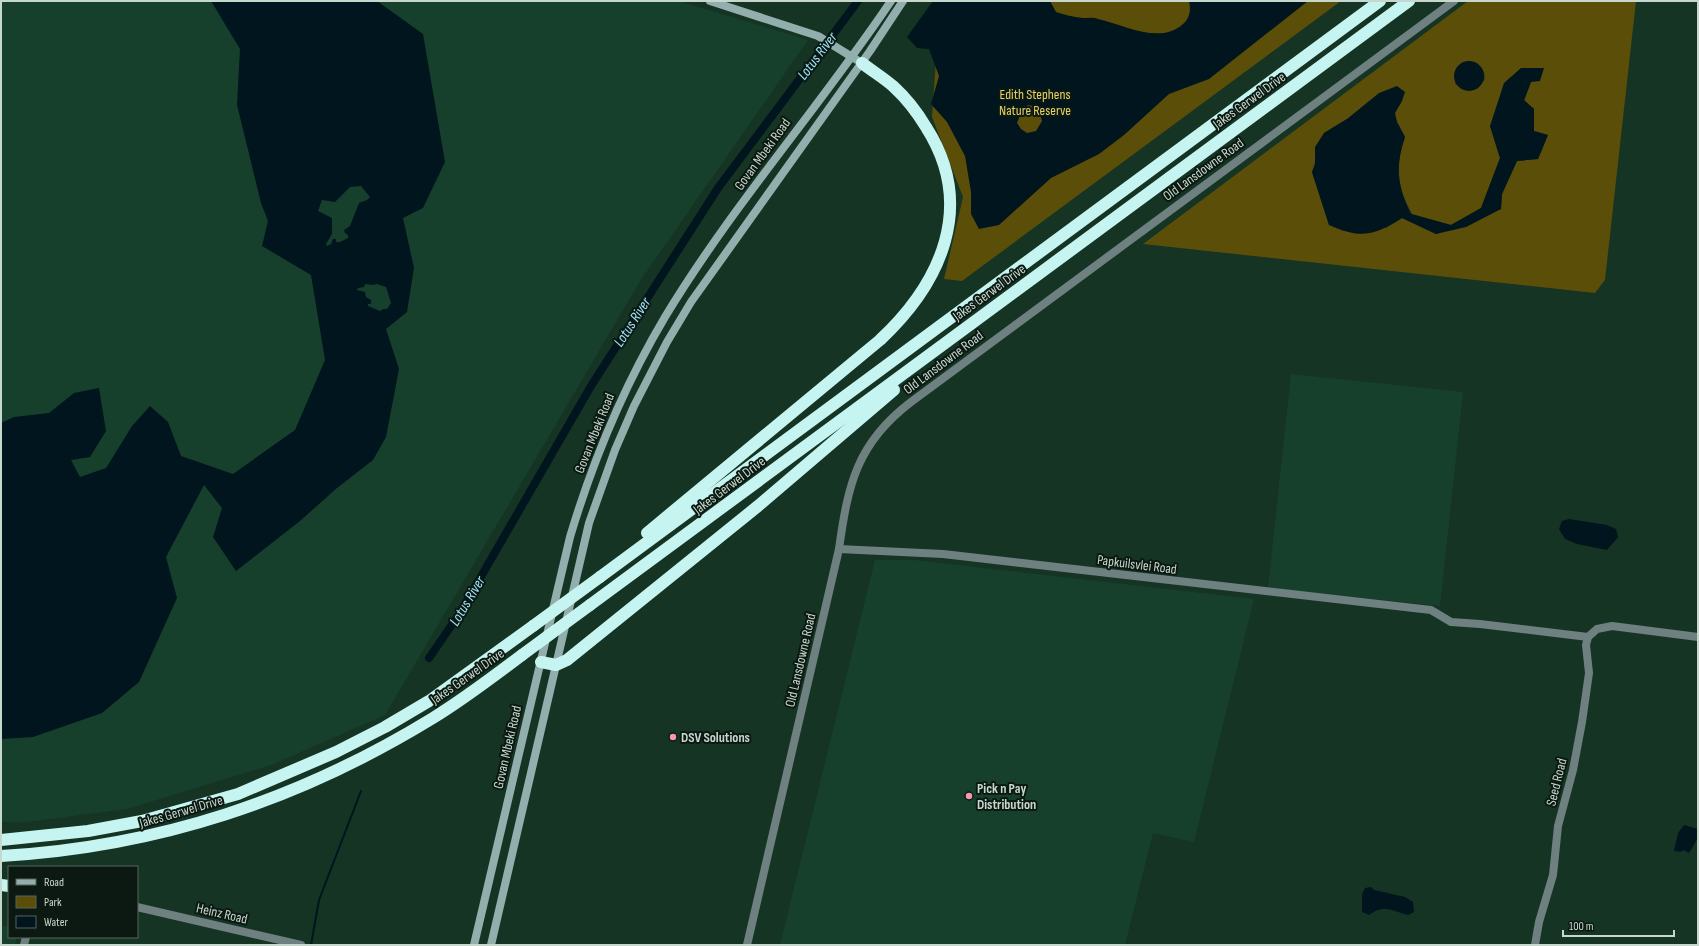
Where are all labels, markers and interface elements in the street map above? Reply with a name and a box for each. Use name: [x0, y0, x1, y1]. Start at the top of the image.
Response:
water label: Lotus River: [793, 28, 842, 84]
street label: Jakes Gerwel Drive: [1209, 68, 1289, 133]
park label: Edith Stephens Nature Reserve: [999, 86, 1071, 119]
street label: Govan Mbeki Road: [731, 115, 794, 194]
street label: Old Lansdowne Road: [1160, 134, 1247, 204]
street label: Jakes Gerwel Drive: [949, 260, 1029, 325]
water label: Lotus River: [610, 294, 656, 350]
street label: Old Lansdowne Road: [900, 327, 987, 398]
street label: Govan Mbeki Road: [571, 391, 618, 476]
street label: Jakes Gerwel Drive: [689, 453, 769, 519]
street label: Papkuilsvlei Road: [1096, 551, 1178, 578]
water label: Lotus River: [445, 572, 490, 630]
street label: Old Lansdowne Road: [781, 611, 820, 709]
street label: Jakes Gerwel Drive: [426, 645, 507, 709]
street label: Govan Mbeki Road: [490, 704, 525, 790]
place label: DSV Solutions: [681, 729, 750, 746]
marker: DSV Solutions: [668, 732, 678, 742]
street label: Seed Road: [1542, 756, 1571, 808]
place label: Pick n Pay Distribution: [977, 780, 1036, 813]
street label: Jakes Gerwel Drive: [137, 791, 225, 832]
marker: Pick n Pay Distribution: [964, 791, 974, 801]
legend: [8, 866, 138, 938]
text: Road: [44, 875, 64, 890]
text: Park: [44, 895, 62, 910]
street label: Heinz Road: [195, 899, 249, 928]
scale bar: [1563, 912, 1674, 938]
text: Water: [44, 915, 68, 930]
text: 100 m: [1569, 919, 1594, 934]

